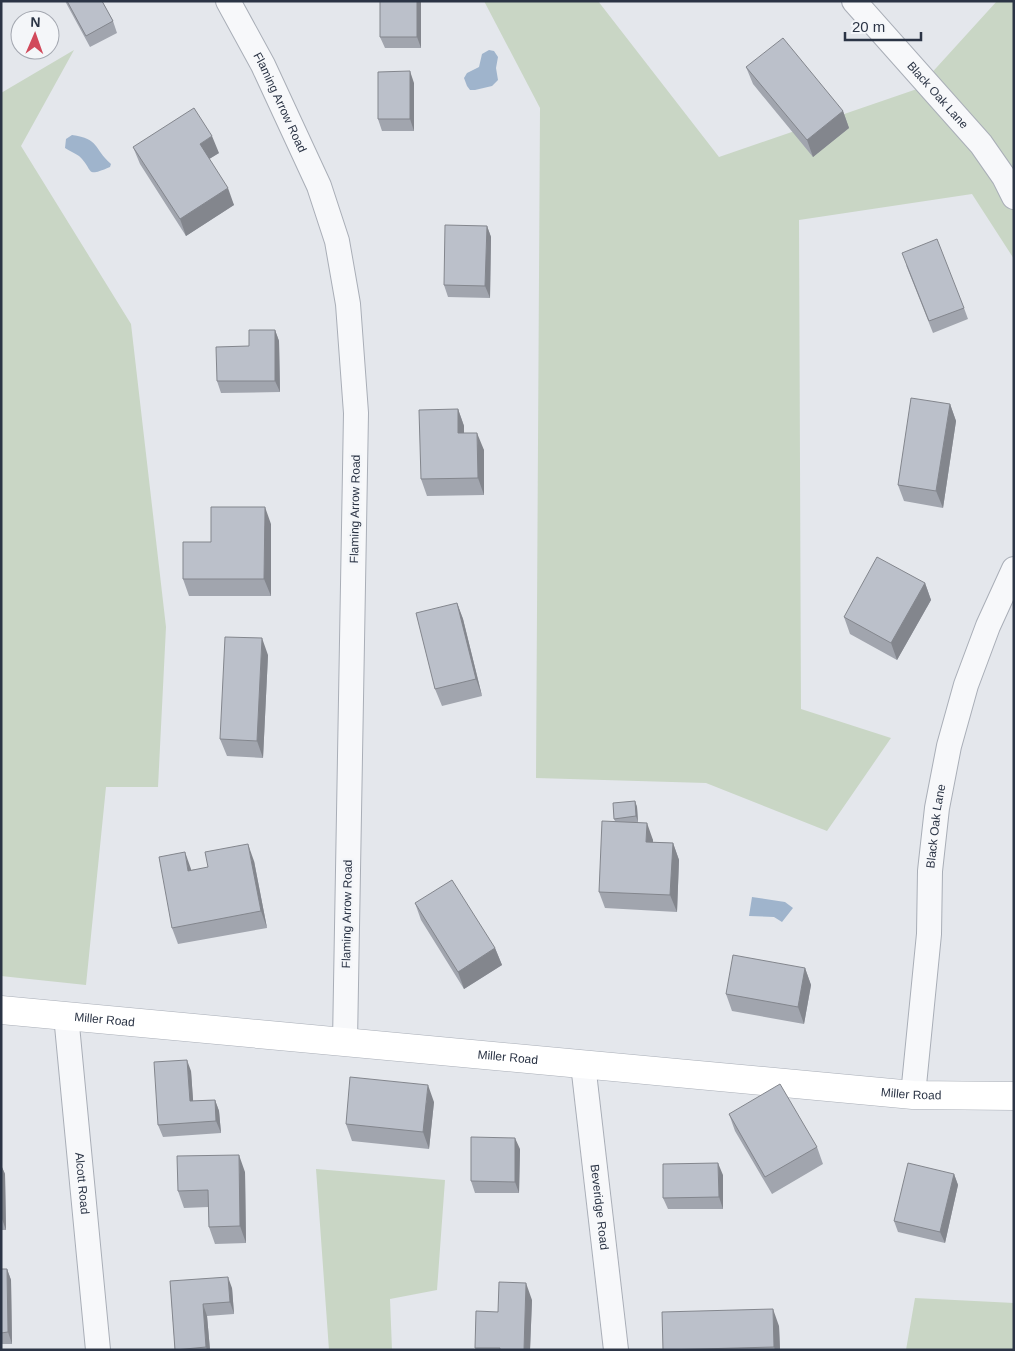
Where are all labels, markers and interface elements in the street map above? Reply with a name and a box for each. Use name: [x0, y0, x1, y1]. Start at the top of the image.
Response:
north arrow: [10, 10, 60, 60]
scale bar: [845, 10, 921, 42]
text: N: [30, 14, 41, 30]
text: 20 m: [852, 18, 885, 35]
street label: Flaming Arrow Road: [250, 50, 309, 155]
street label: Black Oak Lane: [904, 59, 971, 132]
street label: Flaming Arrow Road: [347, 455, 363, 563]
street label: Black Oak Lane: [923, 783, 949, 869]
street label: Flaming Arrow Road: [339, 860, 355, 968]
street label: Miller Road: [74, 1010, 135, 1029]
street label: Miller Road: [477, 1047, 539, 1067]
street label: Miller Road: [880, 1085, 942, 1102]
street label: Alcott Road: [72, 1152, 92, 1215]
street label: Beveridge Road: [588, 1163, 611, 1251]

